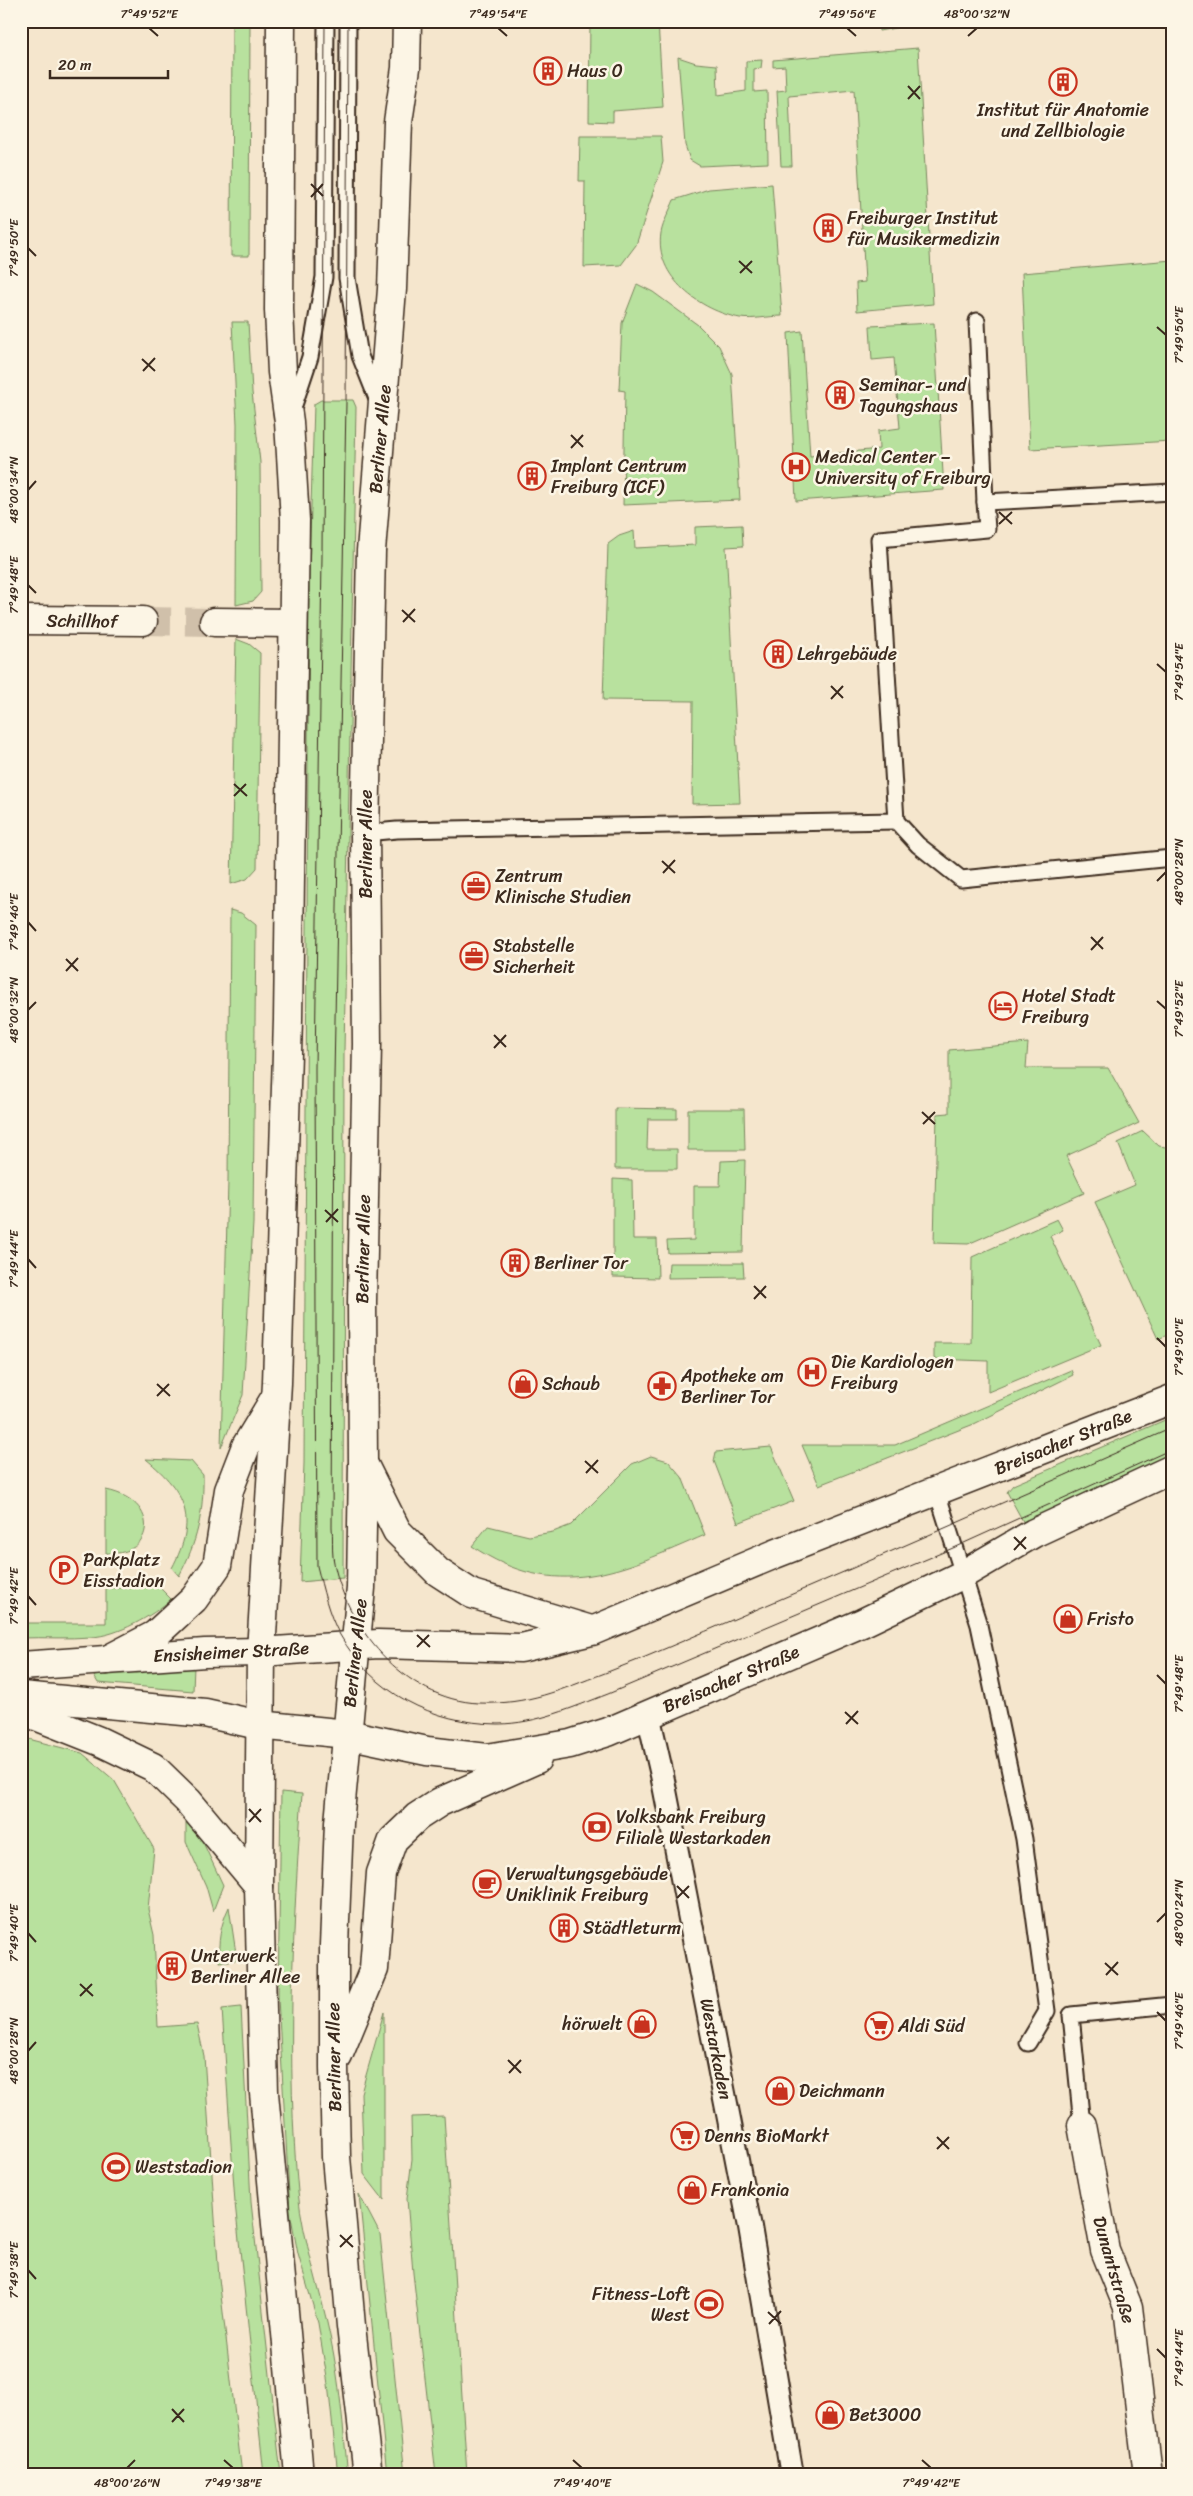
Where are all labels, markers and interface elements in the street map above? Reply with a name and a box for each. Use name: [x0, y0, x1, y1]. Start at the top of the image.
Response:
text: 7°49'52"E: [120, 3, 179, 25]
text: 7°49'54"E: [469, 3, 528, 25]
text: 7°49'56"E: [818, 3, 877, 25]
text: 48°00'32"N: [944, 3, 1011, 25]
scale bar: [50, 48, 168, 80]
text: 20 m: [58, 52, 92, 78]
place label: Haus 0: [567, 55, 623, 87]
building icon: Haus 0: [533, 56, 563, 86]
building icon: Institut für Anatomie und Zellbiologie: [1048, 67, 1078, 97]
place label: Institut für Anatomie und Zellbiologie: [976, 94, 1149, 147]
place label: Freiburger Institut für Musikermedizin: [847, 202, 1000, 255]
building icon: Freiburger Institut für Musikermedizin: [813, 213, 843, 243]
text: 7°49'50"E: [3, 218, 25, 277]
text: 7°49'56"E: [1168, 305, 1190, 364]
place label: Seminar- und Tagungshaus: [859, 369, 968, 422]
building icon: Seminar- und Tagungshaus: [825, 380, 855, 410]
street label: Berliner Allee: [359, 383, 401, 495]
place label: Medical Center – University of Freiburg: [815, 441, 991, 494]
place label: Implant Centrum Freiburg (ICF): [550, 450, 687, 503]
hospital icon: Medical Center – University of Freiburg: [781, 452, 811, 482]
text: 48°00'34"N: [3, 456, 25, 523]
building icon: Implant Centrum Freiburg (ICF): [517, 461, 547, 491]
text: 7°49'48"E: [3, 555, 25, 614]
street label: Schillhof: [46, 604, 120, 638]
place label: Lehrgebäude: [797, 638, 897, 670]
building icon: Lehrgebäude: [763, 639, 793, 669]
text: 7°49'54"E: [1168, 642, 1190, 701]
street label: Berliner Allee: [350, 789, 382, 899]
text: 48°00'28"N: [1168, 838, 1190, 905]
place label: Zentrum Klinische Studien: [495, 860, 631, 913]
office icon: Zentrum Klinische Studien: [461, 871, 491, 901]
text: 7°49'46"E: [3, 892, 25, 951]
place label: Stabstelle Sicherheit: [493, 930, 575, 983]
office icon: Stabstelle Sicherheit: [459, 941, 489, 971]
text: 48°00'32"N: [3, 976, 25, 1043]
text: 7°49'52"E: [1168, 979, 1190, 1038]
place label: Hotel Stadt Freiburg: [1022, 980, 1116, 1033]
hotel icon: Hotel Stadt Freiburg: [988, 991, 1018, 1021]
street label: Berliner Allee: [346, 1194, 380, 1304]
text: 7°49'44"E: [3, 1229, 25, 1288]
place label: Berliner Tor: [534, 1247, 629, 1279]
building icon: Berliner Tor: [500, 1248, 530, 1278]
text: 7°49'50"E: [1168, 1317, 1190, 1376]
place label: Die Kardiologen Freiburg: [831, 1346, 954, 1399]
hospital icon: Die Kardiologen Freiburg: [797, 1357, 827, 1387]
place label: Apotheke am Berliner Tor: [680, 1360, 784, 1413]
place label: Schaub: [542, 1368, 600, 1400]
shop icon: Schaub: [508, 1369, 538, 1399]
pharmacy icon: Apotheke am Berliner Tor: [647, 1371, 677, 1401]
street label: Breisacher Straße: [989, 1400, 1137, 1484]
place label: Parkplatz Eisstadion: [83, 1544, 164, 1597]
parking icon: Parkplatz Eisstadion: [49, 1555, 79, 1585]
text: 7°49'42"E: [3, 1566, 25, 1625]
street label: Berliner Allee: [333, 1597, 377, 1709]
place label: Fristo: [1087, 1603, 1134, 1635]
shop icon: Fristo: [1053, 1604, 1083, 1634]
street label: Ensisheimer Straße: [152, 1632, 310, 1672]
street label: Breisacher Straße: [658, 1636, 805, 1722]
text: 7°49'48"E: [1168, 1654, 1190, 1713]
place label: Volksbank Freiburg Filiale Westarkaden: [616, 1801, 771, 1854]
bank icon: Volksbank Freiburg Filiale Westarkaden: [582, 1812, 612, 1842]
place label: Verwaltungsgebäude Uniklinik Freiburg: [506, 1858, 668, 1911]
cafe icon: Verwaltungsgebäude Uniklinik Freiburg: [472, 1869, 502, 1899]
text: 48°00'24"N: [1168, 1879, 1190, 1947]
text: 7°49'40"E: [3, 1903, 25, 1962]
place label: Städtleturm: [583, 1912, 681, 1944]
building icon: Städtleturm: [549, 1913, 579, 1943]
place label: Unterwerk Berliner Allee: [191, 1940, 300, 1993]
building icon: Unterwerk Berliner Allee: [157, 1951, 187, 1981]
text: 7°49'46"E: [1168, 1991, 1190, 2050]
street label: Westarkaden: [690, 1995, 742, 2103]
street label: Berliner Allee: [317, 2002, 351, 2112]
place label: hörwelt: [561, 2008, 623, 2040]
shop icon: hörwelt: [627, 2009, 657, 2039]
place label: Aldi Süd: [897, 2010, 966, 2042]
supermarket icon: Aldi Süd: [864, 2011, 894, 2041]
text: 48°00'28"N: [3, 2017, 25, 2084]
place label: Deichmann: [799, 2075, 885, 2107]
shop icon: Deichmann: [765, 2076, 795, 2106]
place label: Denns BioMarkt: [704, 2120, 829, 2152]
supermarket icon: Denns BioMarkt: [670, 2121, 700, 2151]
place label: Weststadion: [135, 2151, 232, 2183]
sports icon: Weststadion: [101, 2152, 131, 2182]
place label: Frankonia: [711, 2174, 789, 2206]
shop icon: Frankonia: [677, 2175, 707, 2205]
street label: Dunantstraße: [1083, 2213, 1145, 2327]
text: 7°49'38"E: [3, 2240, 25, 2298]
place label: Fitness-Loft West: [592, 2278, 691, 2331]
sports icon: Fitness-Loft West: [694, 2289, 724, 2319]
text: 7°49'44"E: [1168, 2328, 1190, 2387]
place label: Bet3000: [849, 2399, 922, 2431]
shop icon: Bet3000: [815, 2400, 845, 2430]
text: 48°00'26"N: [94, 2472, 161, 2494]
text: 7°49'38"E: [205, 2472, 263, 2494]
text: 7°49'40"E: [553, 2472, 612, 2494]
text: 7°49'42"E: [902, 2472, 961, 2494]

